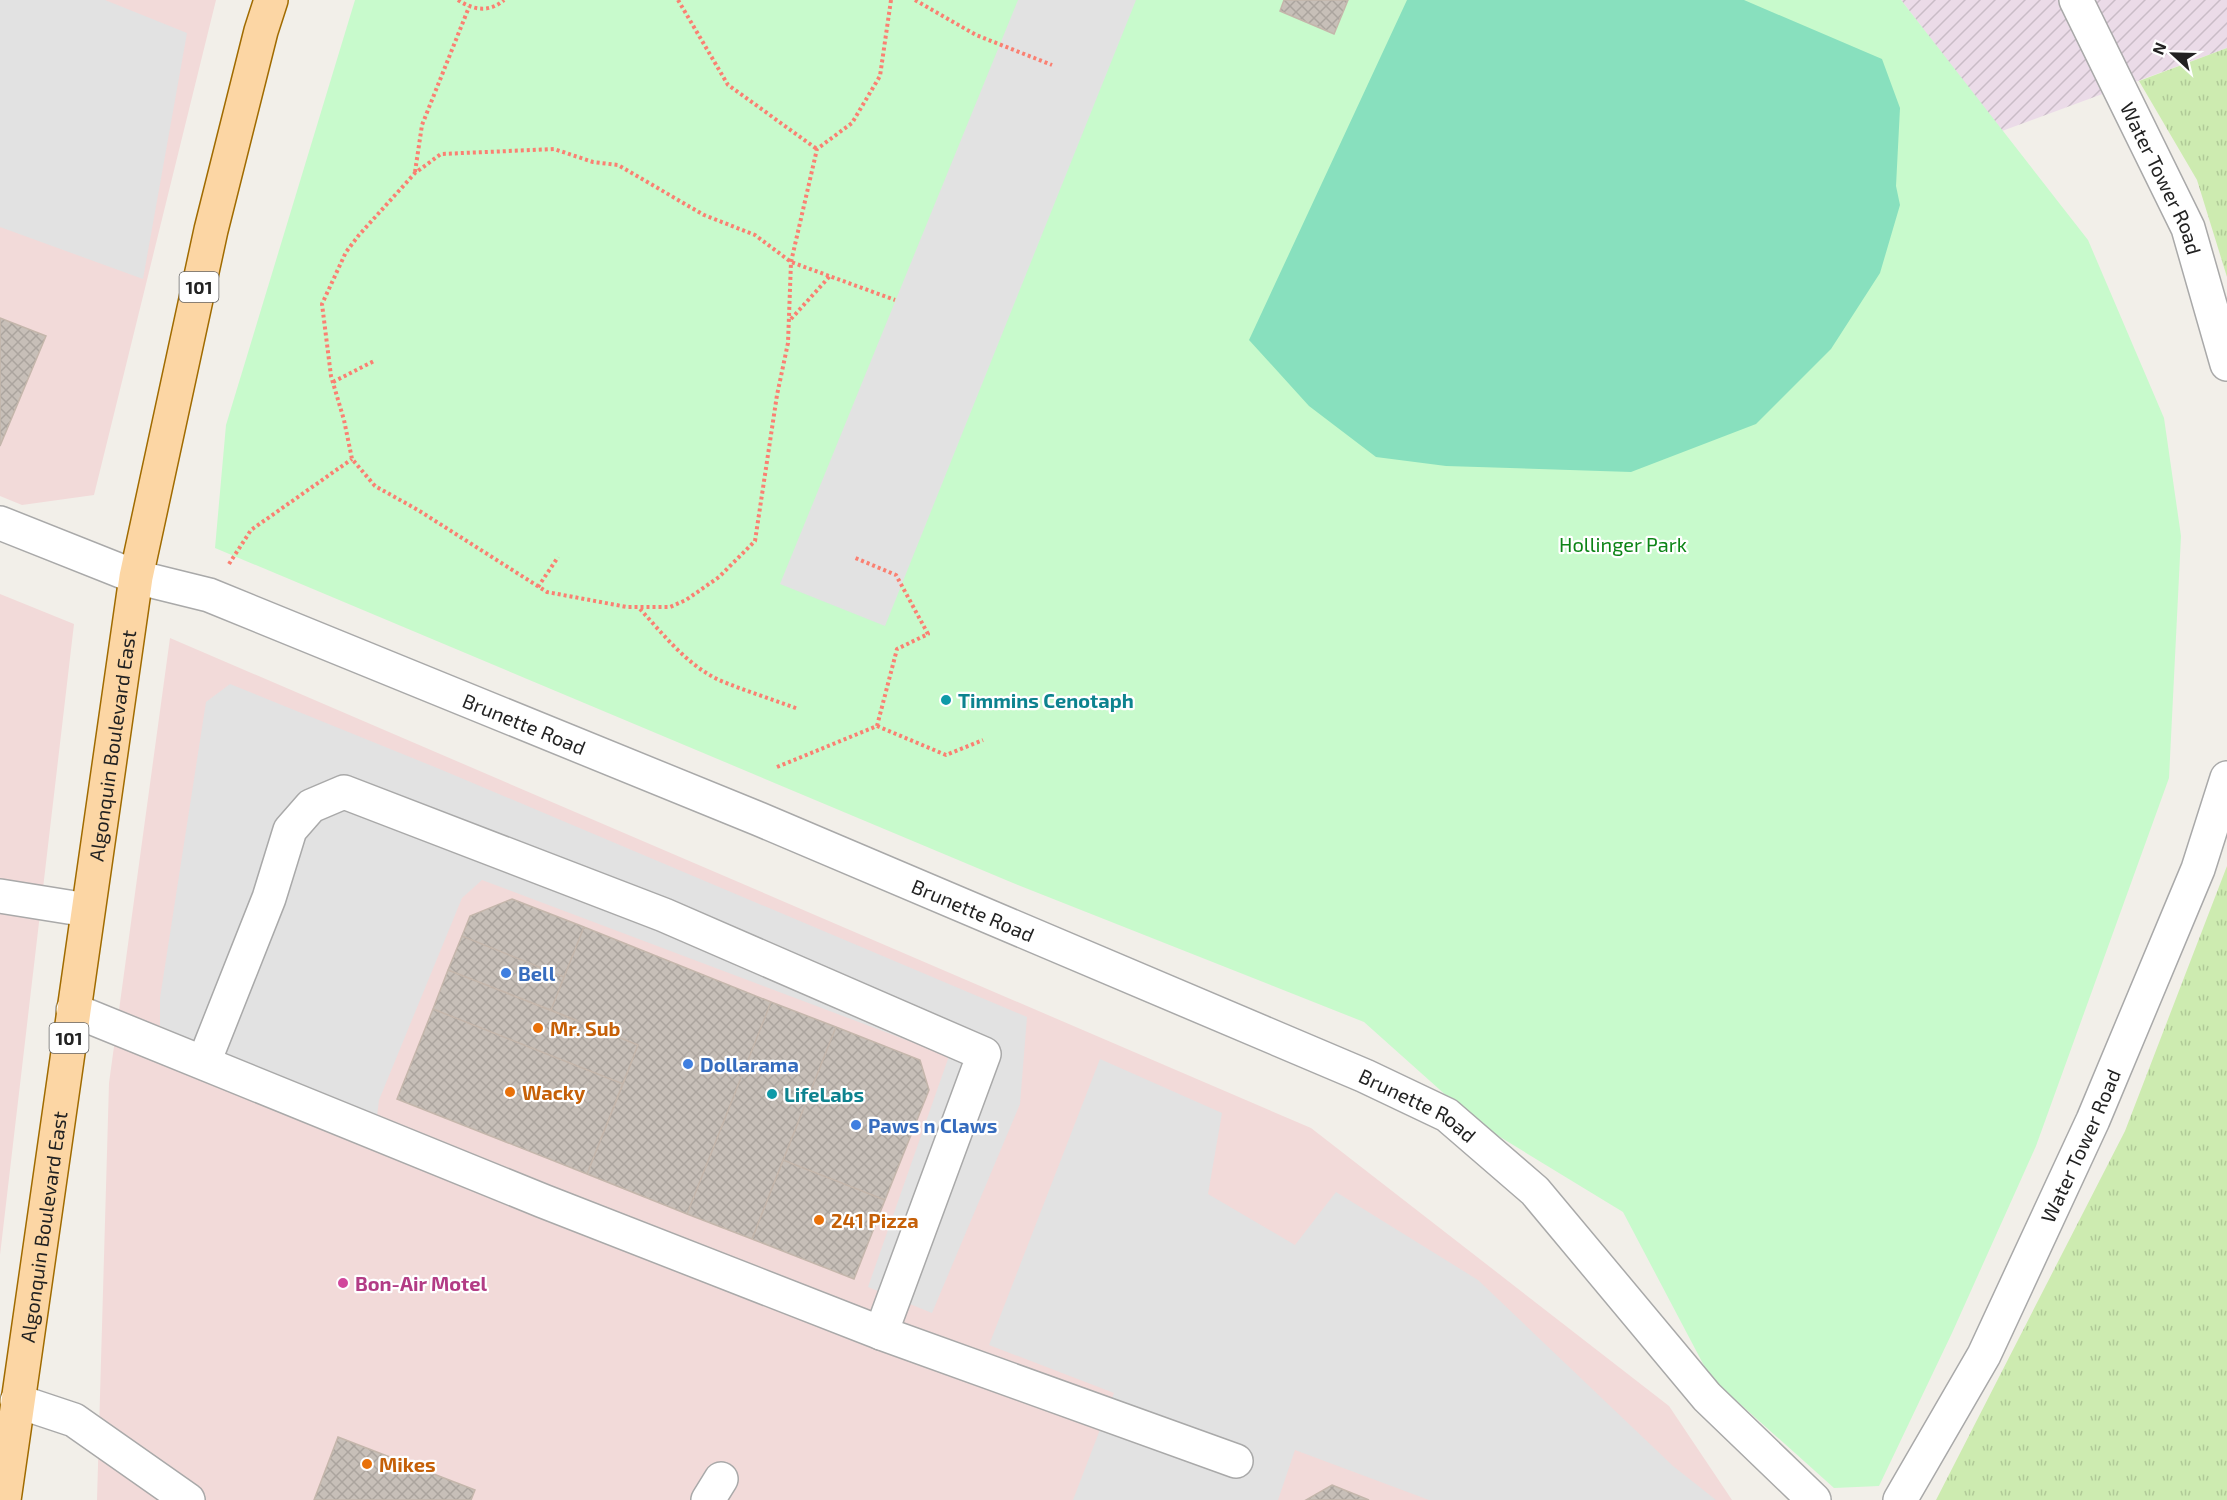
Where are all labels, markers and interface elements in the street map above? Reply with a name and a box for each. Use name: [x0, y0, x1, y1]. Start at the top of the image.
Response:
north arrow: [2143, 24, 2203, 84]
text: N: [2148, 39, 2170, 57]
street label: Water Tower Road: [2116, 98, 2207, 257]
road number: 101: [180, 272, 218, 302]
park label: Hollinger Park: [1559, 532, 1687, 556]
street label: Algonquin Boulevard East: [83, 628, 140, 863]
street label: Brunette Road: [459, 688, 589, 759]
place label: Timmins Cenotaph: [958, 688, 1134, 712]
marker: Timmins Cenotaph: [939, 693, 953, 707]
street label: Brunette Road: [908, 873, 1038, 946]
place label: Bell: [518, 961, 556, 985]
marker: Bell: [499, 966, 513, 980]
place label: Mr. Sub: [550, 1016, 621, 1040]
marker: Mr. Sub: [531, 1021, 545, 1035]
road number: 101: [50, 1023, 88, 1053]
place label: Dollarama: [700, 1052, 799, 1076]
marker: Dollarama: [681, 1057, 695, 1071]
street label: Brunette Road: [1355, 1063, 1481, 1147]
street label: Water Tower Road: [2035, 1065, 2125, 1226]
place label: Wacky: [522, 1080, 586, 1105]
place label: LifeLabs: [784, 1082, 864, 1106]
marker: Wacky: [503, 1085, 517, 1099]
marker: LifeLabs: [765, 1087, 779, 1101]
street label: Algonquin Boulevard East: [15, 1109, 72, 1344]
place label: Paws n Claws: [868, 1113, 997, 1137]
marker: Paws n Claws: [849, 1118, 863, 1132]
place label: 241 Pizza: [831, 1208, 919, 1232]
marker: 241 Pizza: [812, 1213, 826, 1227]
place label: Bon-Air Motel: [355, 1271, 487, 1295]
marker: Bon-Air Motel: [336, 1276, 350, 1290]
place label: Mikes: [379, 1452, 436, 1476]
marker: Mikes: [360, 1457, 374, 1471]

